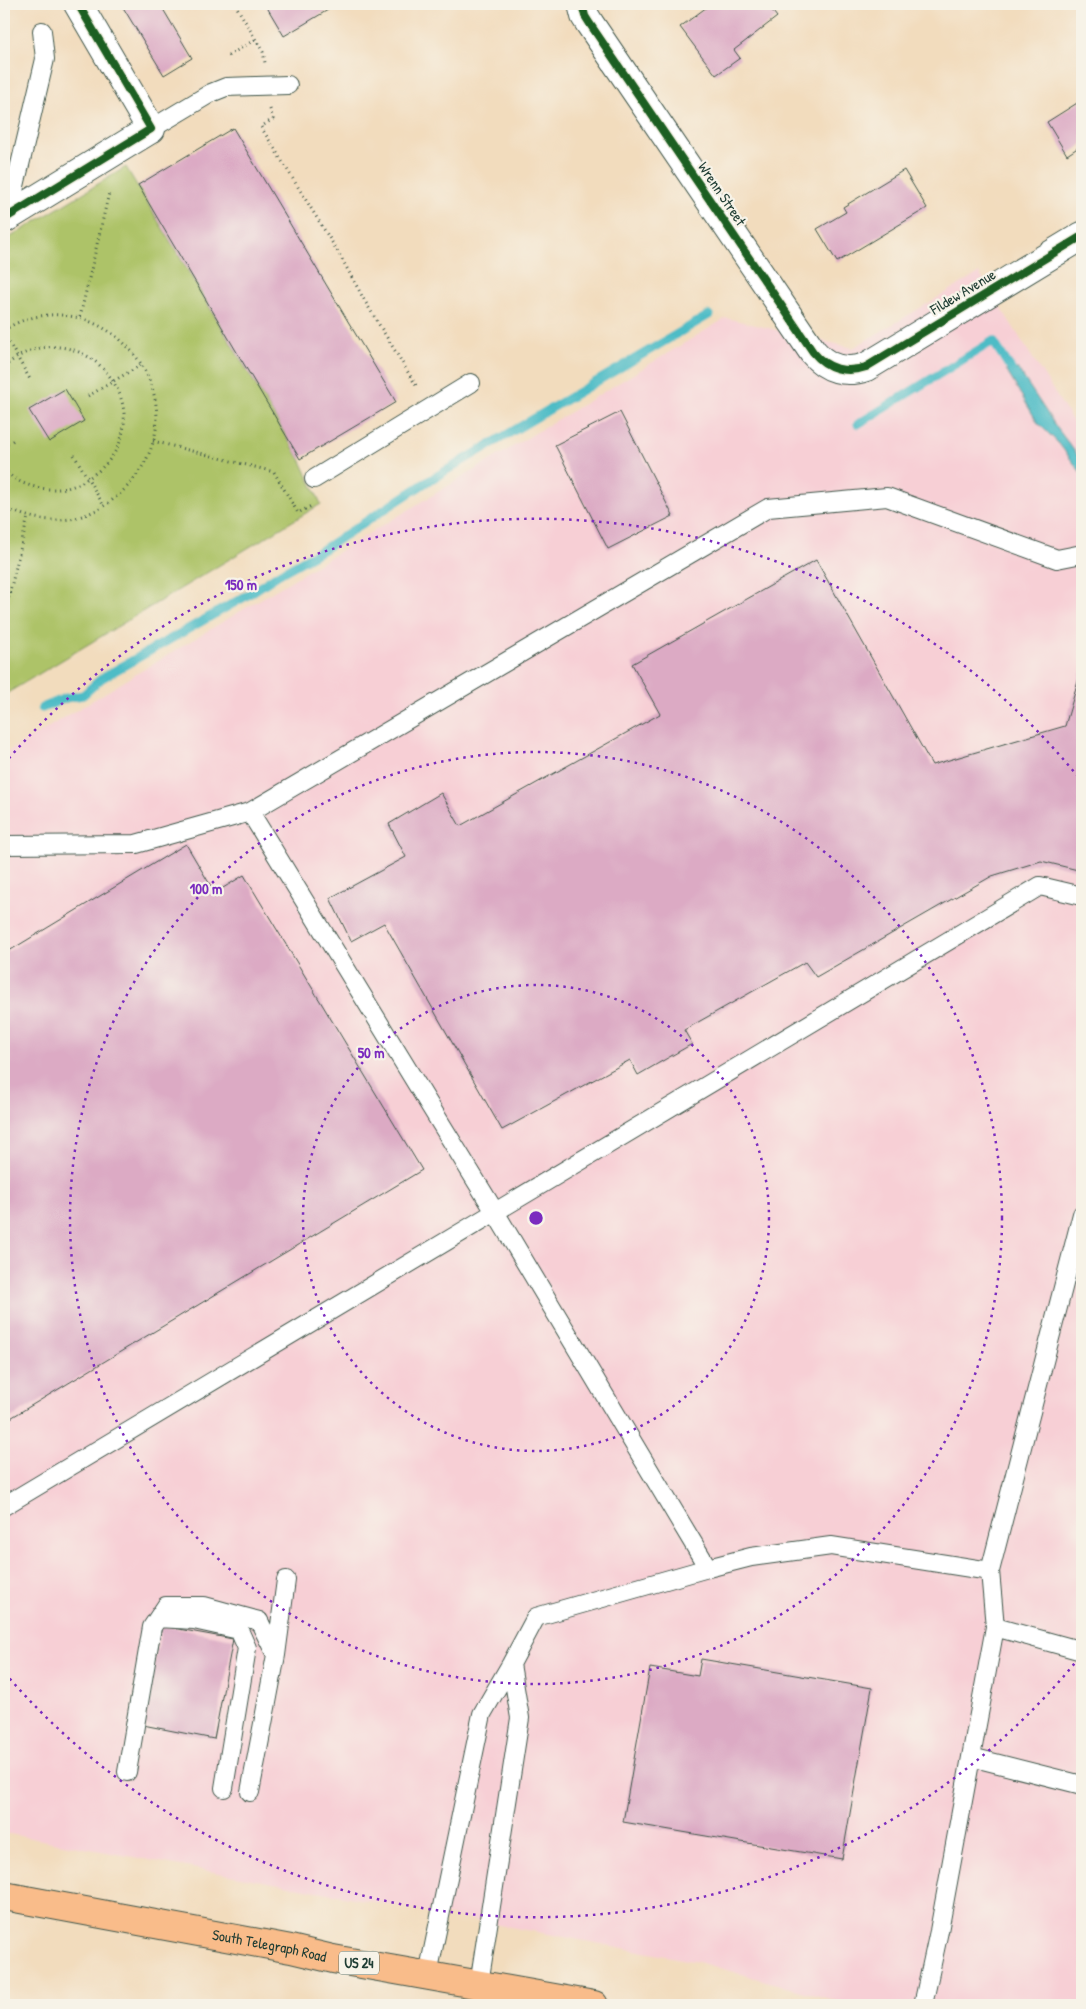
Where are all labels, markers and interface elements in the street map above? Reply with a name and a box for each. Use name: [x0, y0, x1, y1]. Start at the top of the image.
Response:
street label: Wrenn Street: [693, 158, 752, 231]
street label: Fildew Avenue: [925, 264, 1000, 320]
text: 150 m: [225, 574, 257, 595]
text: 100 m: [190, 878, 222, 899]
text: 50 m: [358, 1042, 384, 1063]
centre of rings: [527, 1209, 545, 1227]
street label: South Telegraph Road: [211, 1924, 329, 1967]
road number: US 24: [339, 1952, 379, 1975]

